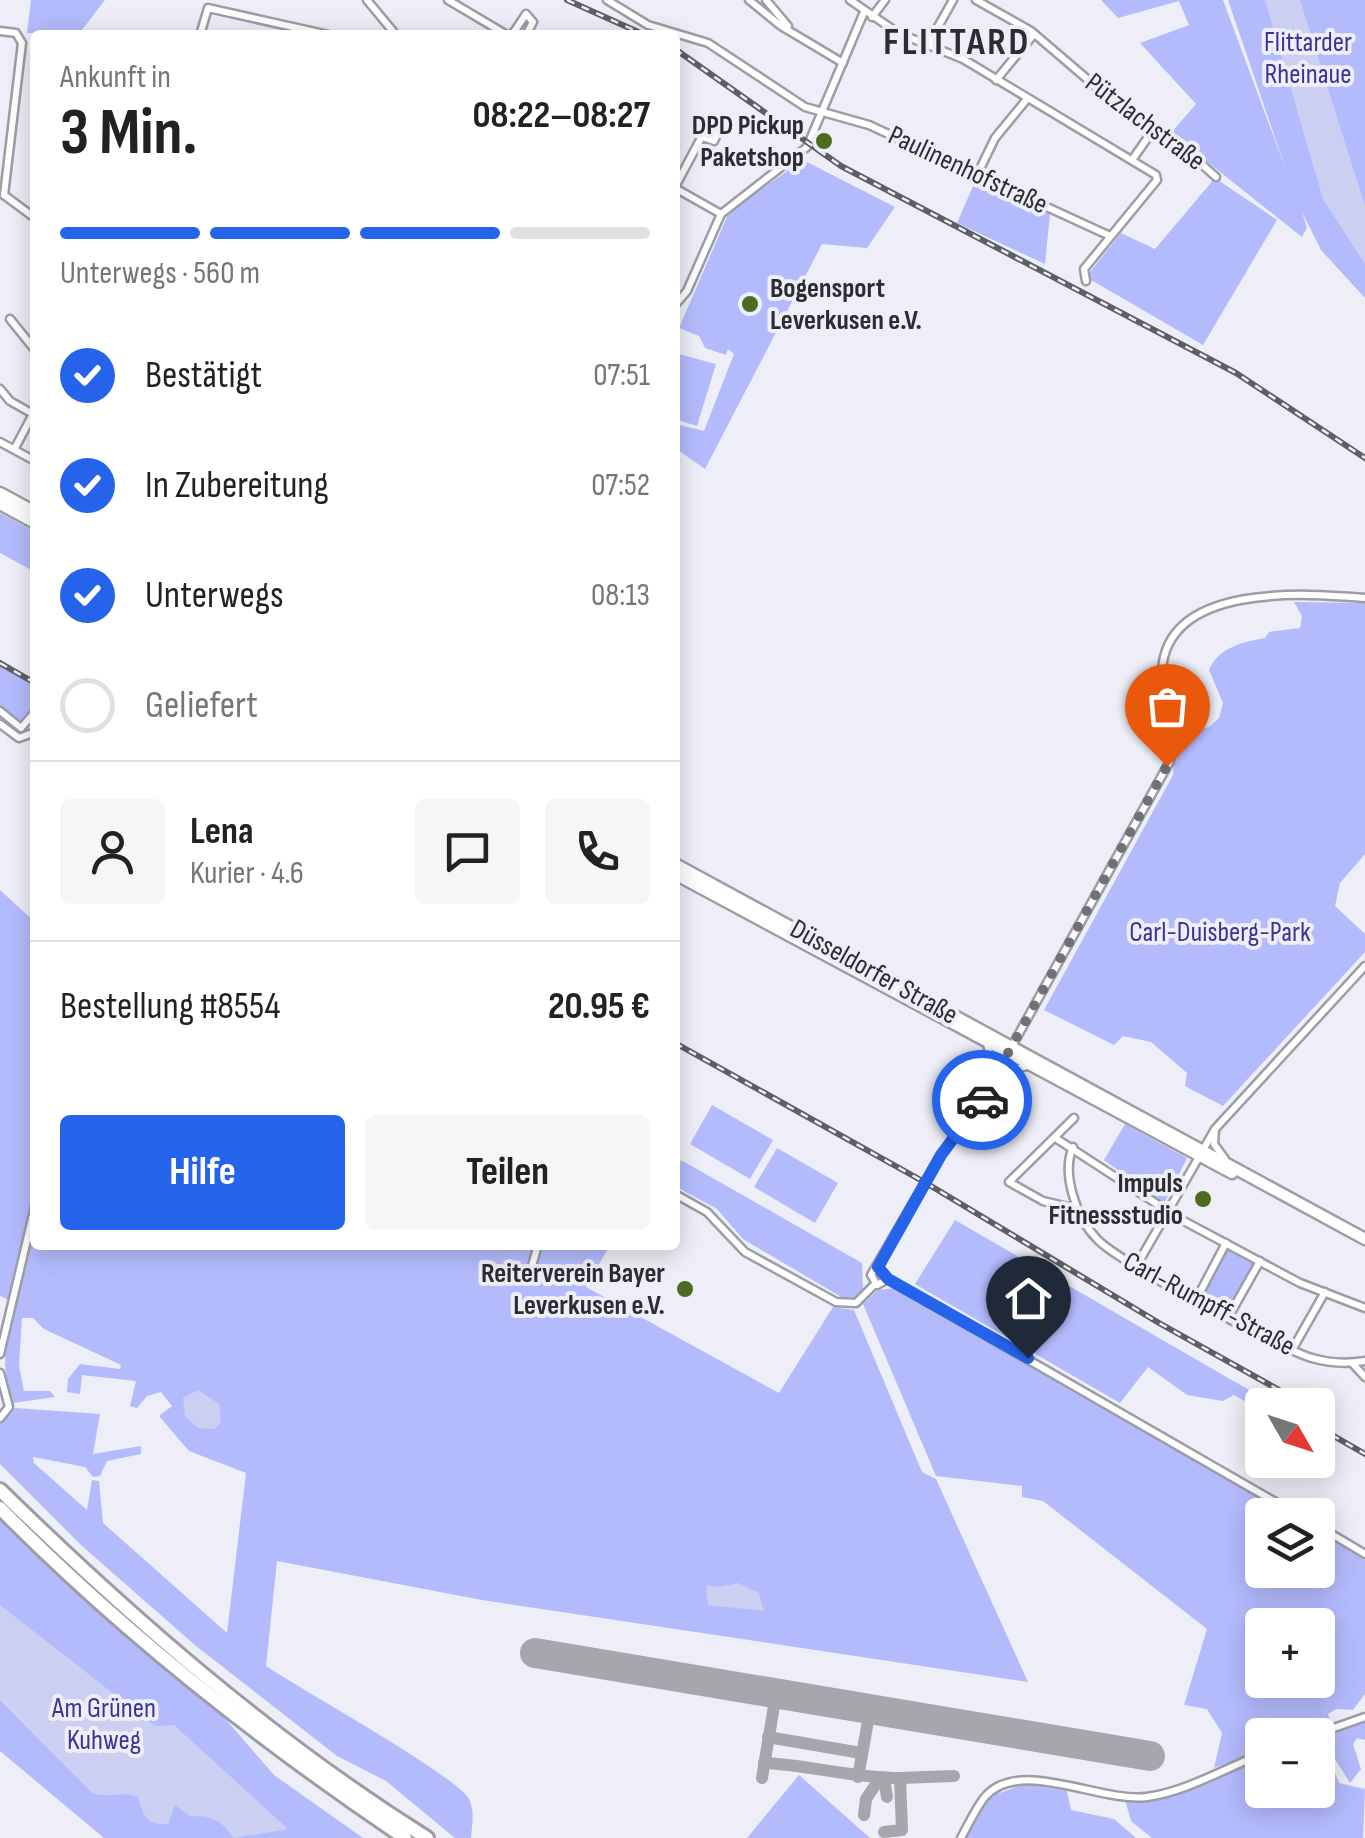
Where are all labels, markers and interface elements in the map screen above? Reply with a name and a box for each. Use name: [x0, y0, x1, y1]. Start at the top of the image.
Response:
district label: FLITTARD: [883, 20, 1031, 65]
park label: Flittarder Rheinaue: [1264, 26, 1352, 91]
text: Ankunft in: [60, 58, 171, 97]
street label: Pützlachstraße: [1079, 66, 1211, 178]
text: 08:22–08:27: [472, 93, 650, 138]
text: 3 Min.: [60, 95, 197, 173]
place label: DPD Pickup Paketshop: [692, 109, 804, 174]
street label: Paulinenhofstraße: [883, 119, 1053, 221]
marker: DPD Pickup Paketshop: [813, 130, 835, 152]
text: Unterwegs · 560 m: [60, 254, 260, 293]
place label: Bogensport Leverkusen e.V.: [770, 272, 922, 337]
marker: Bogensport Leverkusen e.V.: [739, 293, 761, 315]
icon: check: [60, 348, 115, 403]
text: Bestätigt: [145, 353, 262, 398]
text: 07:51: [593, 356, 650, 395]
icon: check: [60, 458, 115, 513]
text: In Zubereitung: [145, 463, 329, 508]
text: 07:52: [591, 466, 650, 505]
icon: check: [60, 568, 115, 623]
text: Unterwegs: [145, 573, 284, 618]
text: 08:13: [591, 576, 650, 615]
pin: [1125, 664, 1210, 767]
icon: bag: [1140, 679, 1195, 734]
text: Geliefert: [145, 683, 258, 728]
button: person: [60, 799, 165, 904]
button: chat: [415, 799, 520, 904]
button: phone: [545, 799, 650, 904]
text: Lena: [190, 809, 253, 854]
text: Kurier · 4.6: [190, 854, 304, 893]
street label: Düsseldorfer Straße: [784, 912, 964, 1032]
park label: Carl-Duisberg-Park: [1129, 916, 1311, 949]
text: Bestellung #8554: [60, 984, 280, 1029]
text: 20.95 €: [548, 984, 650, 1029]
courier: [932, 1050, 1032, 1150]
icon: car: [955, 1073, 1010, 1128]
button: Hilfe: [60, 1115, 345, 1230]
button: Teilen: [365, 1115, 650, 1230]
place label: Impuls Fitnessstudio: [1049, 1167, 1183, 1232]
marker: Impuls Fitnessstudio: [1192, 1188, 1214, 1210]
street label: Carl-Rumpff-Straße: [1118, 1245, 1300, 1363]
pin: [986, 1256, 1071, 1359]
place label: Reiterverein Bayer Leverkusen e.V.: [481, 1257, 665, 1322]
icon: home: [1001, 1271, 1056, 1326]
marker: Reiterverein Bayer Leverkusen e.V.: [674, 1278, 696, 1300]
north arrow: [1245, 1388, 1335, 1478]
map controls: [1245, 1388, 1335, 1808]
button: layers: [1245, 1498, 1335, 1588]
button: +: [1245, 1608, 1335, 1698]
park label: Am Grünen Kuhweg: [51, 1692, 156, 1757]
button: −: [1245, 1718, 1335, 1808]

